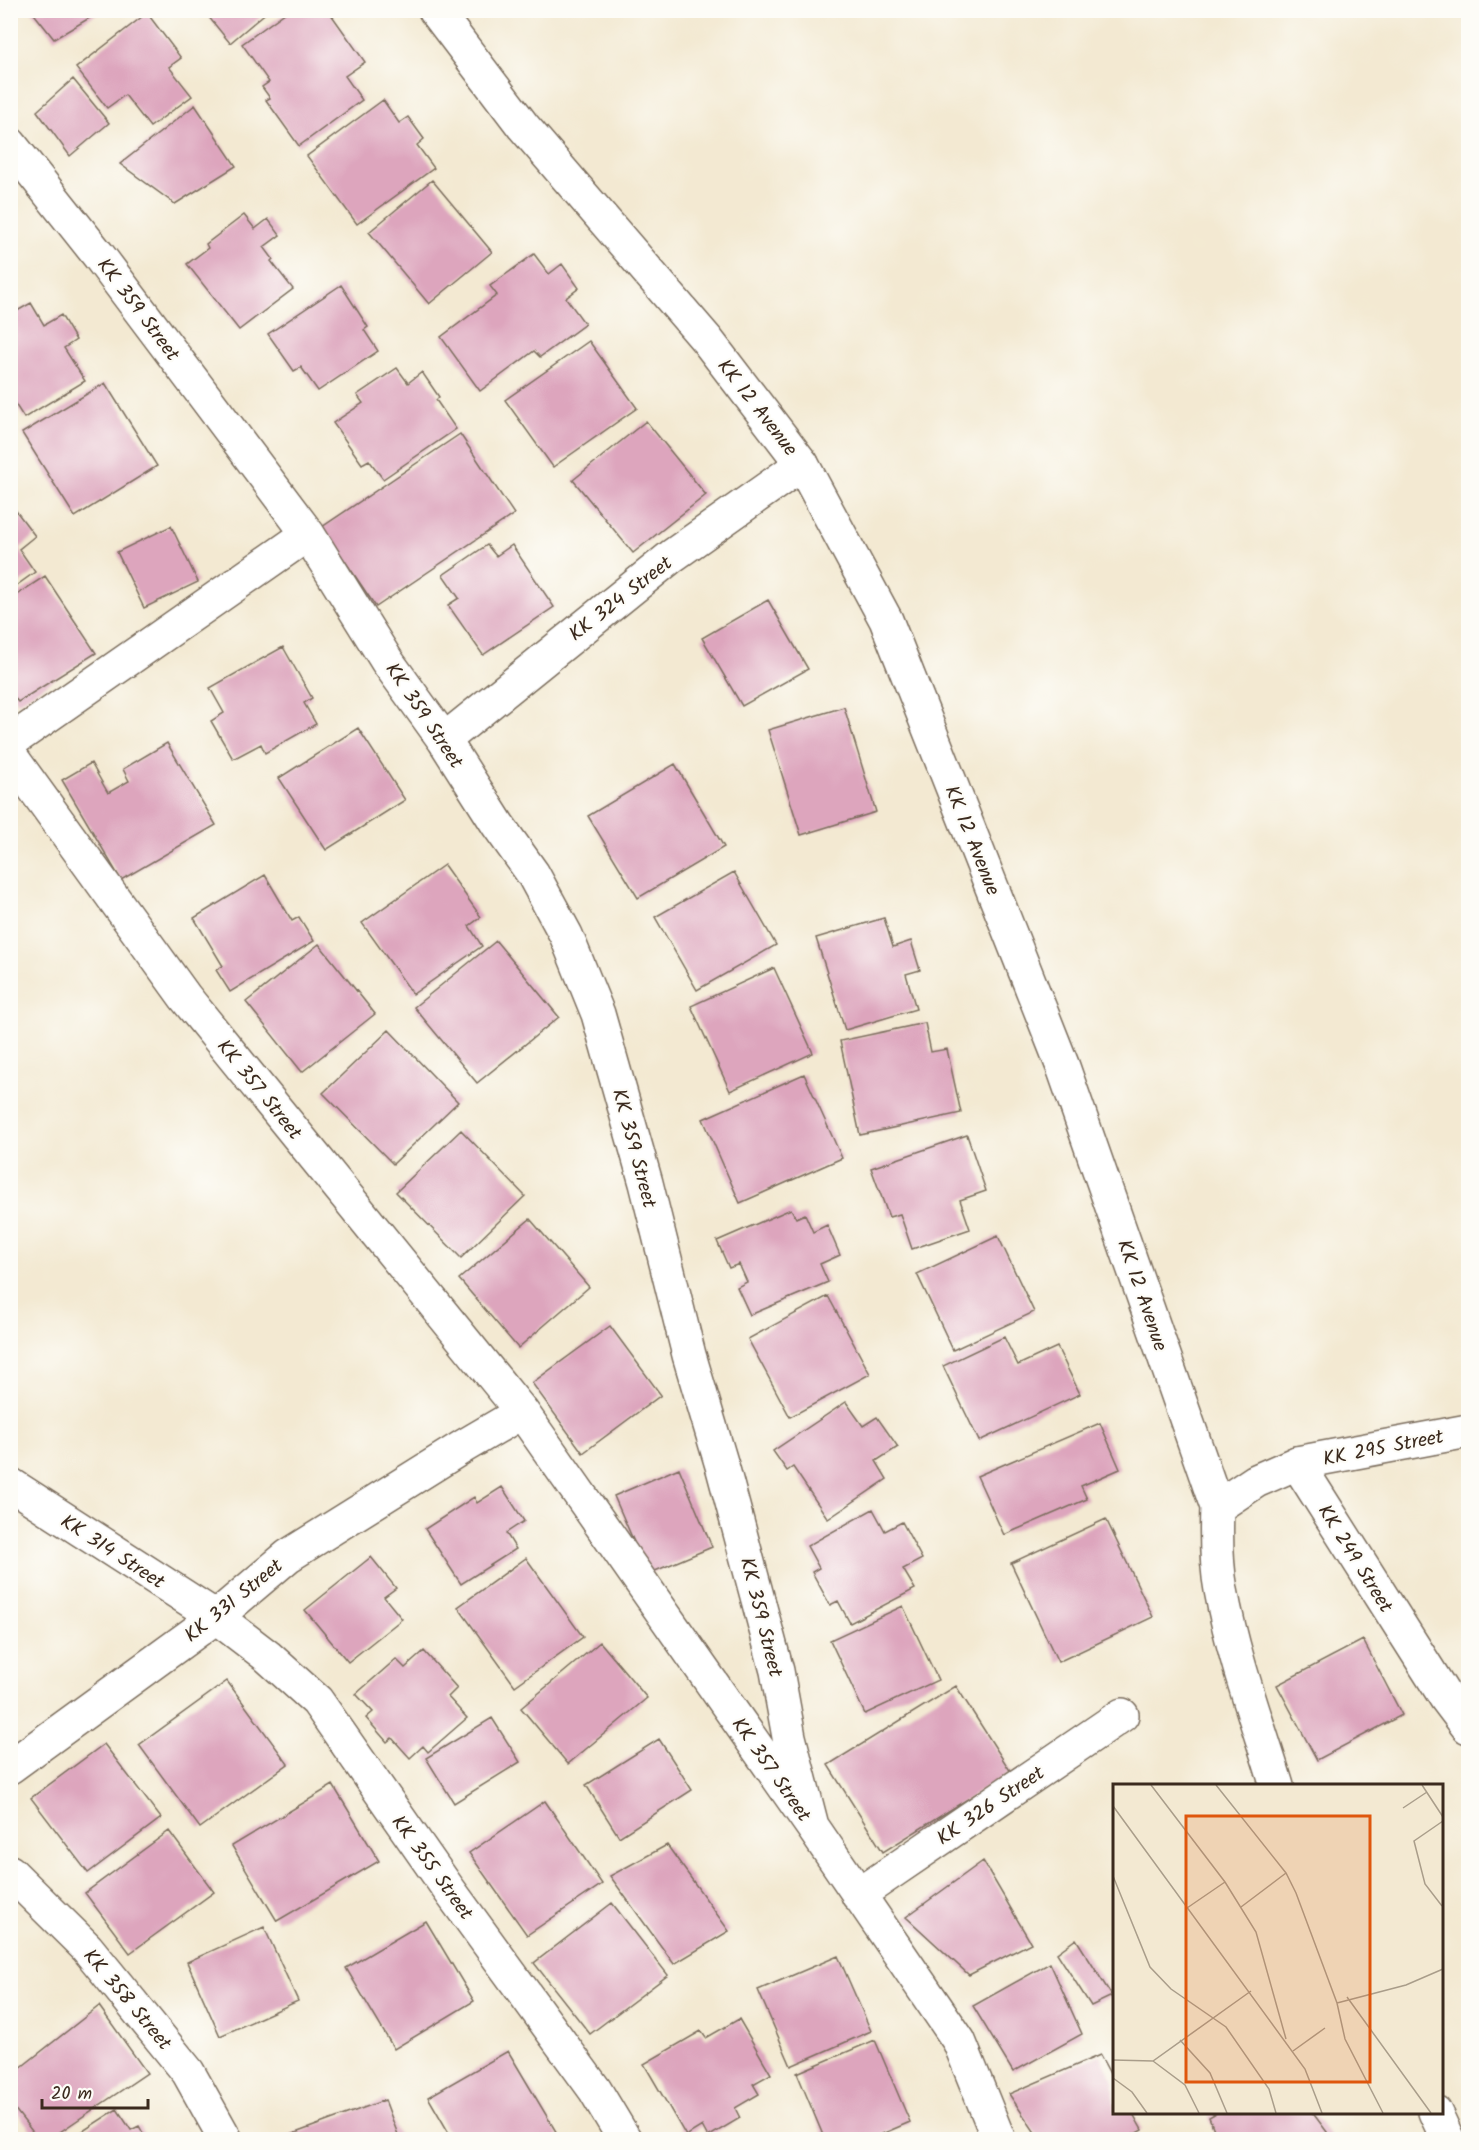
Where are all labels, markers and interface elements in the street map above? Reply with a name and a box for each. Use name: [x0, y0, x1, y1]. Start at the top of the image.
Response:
street label: KK 359 Street: [88, 252, 187, 369]
street label: KK 12 Avenue: [708, 352, 805, 464]
street label: KK 324 Street: [562, 548, 680, 650]
street label: KK 359 Street: [376, 656, 471, 776]
street label: KK 12 Avenue: [934, 781, 1008, 901]
street label: KK 357 Street: [208, 1033, 309, 1148]
street label: KK 359 Street: [602, 1085, 664, 1212]
street label: KK 12 Avenue: [1107, 1235, 1175, 1356]
street label: KK 295 Street: [1320, 1422, 1447, 1476]
street label: KK 249 Street: [1308, 1499, 1401, 1620]
street label: KK 314 Street: [53, 1507, 171, 1599]
street label: KK 331 Street: [178, 1551, 291, 1652]
street label: KK 359 Street: [730, 1554, 790, 1681]
street label: KK 357 Street: [722, 1711, 819, 1829]
street label: KK 326 Street: [931, 1758, 1052, 1855]
inset map: [1113, 1784, 1443, 2114]
street label: KK 355 Street: [382, 1809, 481, 1928]
street label: KK 358 Street: [74, 1942, 179, 2058]
scale bar: [42, 2072, 148, 2110]
text: 20 m: [51, 2080, 92, 2109]

